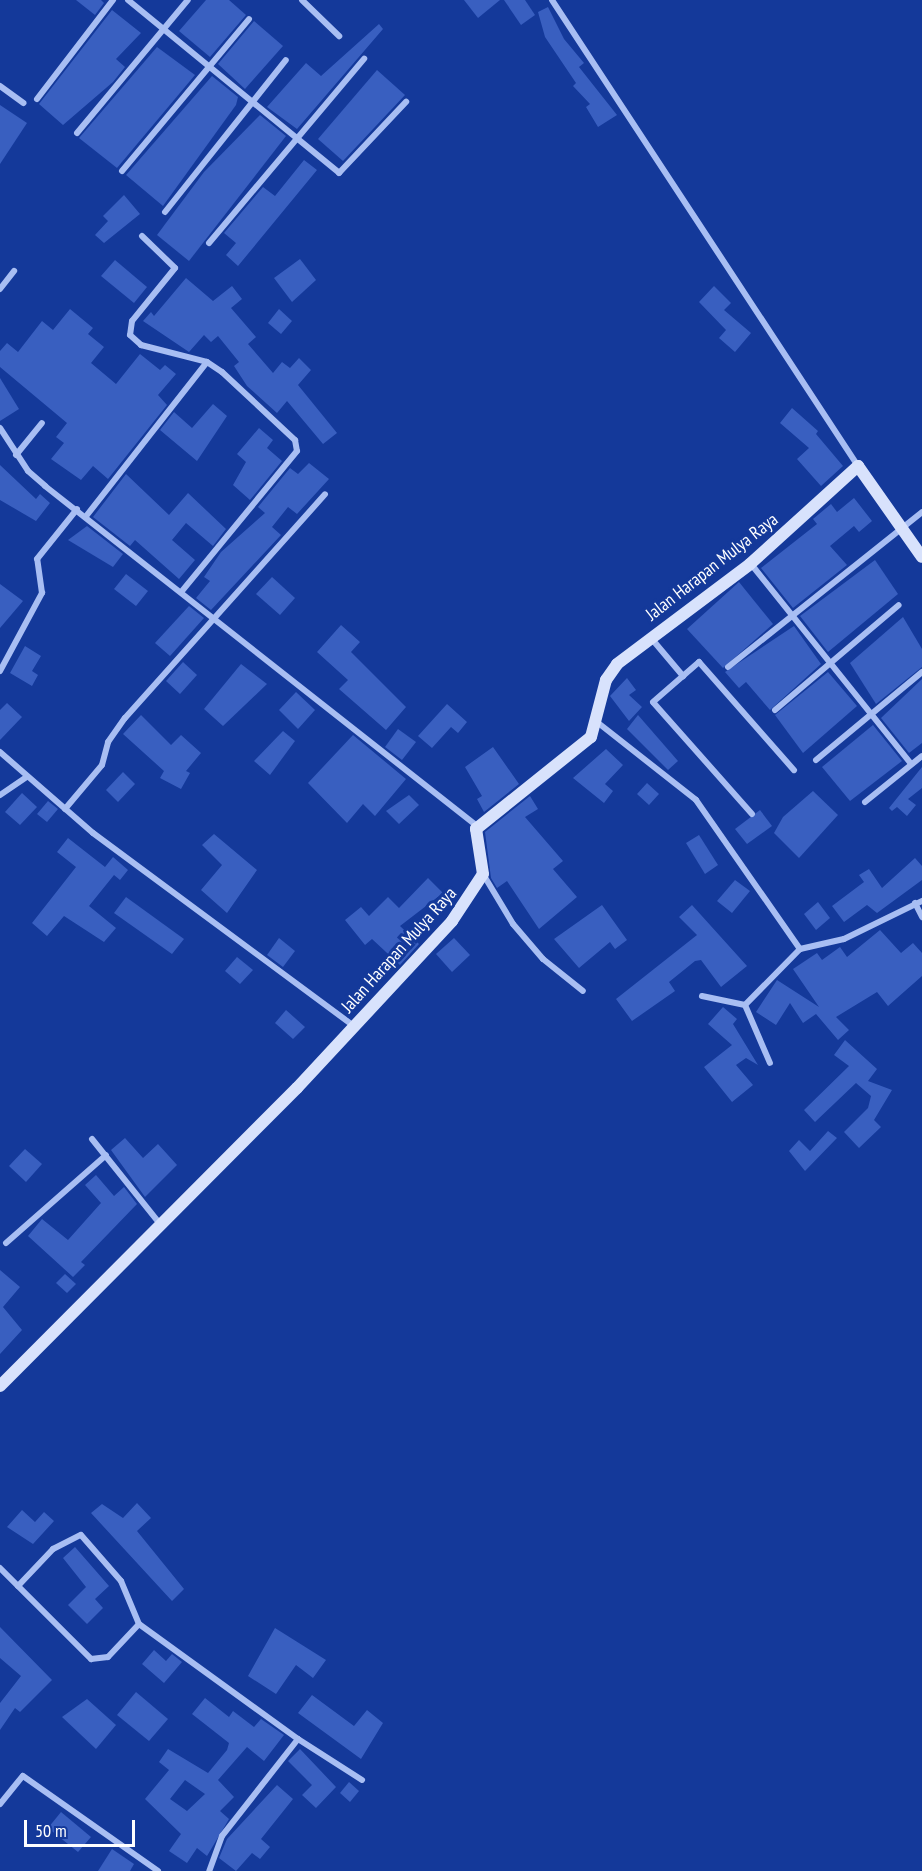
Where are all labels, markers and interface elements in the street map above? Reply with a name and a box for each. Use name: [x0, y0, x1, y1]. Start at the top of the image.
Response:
street label: Jalan Harapan Mulya Raya: [642, 509, 782, 625]
street label: Jalan Harapan Mulya Raya: [337, 883, 461, 1017]
scale bar: [27, 1808, 138, 1846]
text: 50 m: [35, 1819, 67, 1842]

